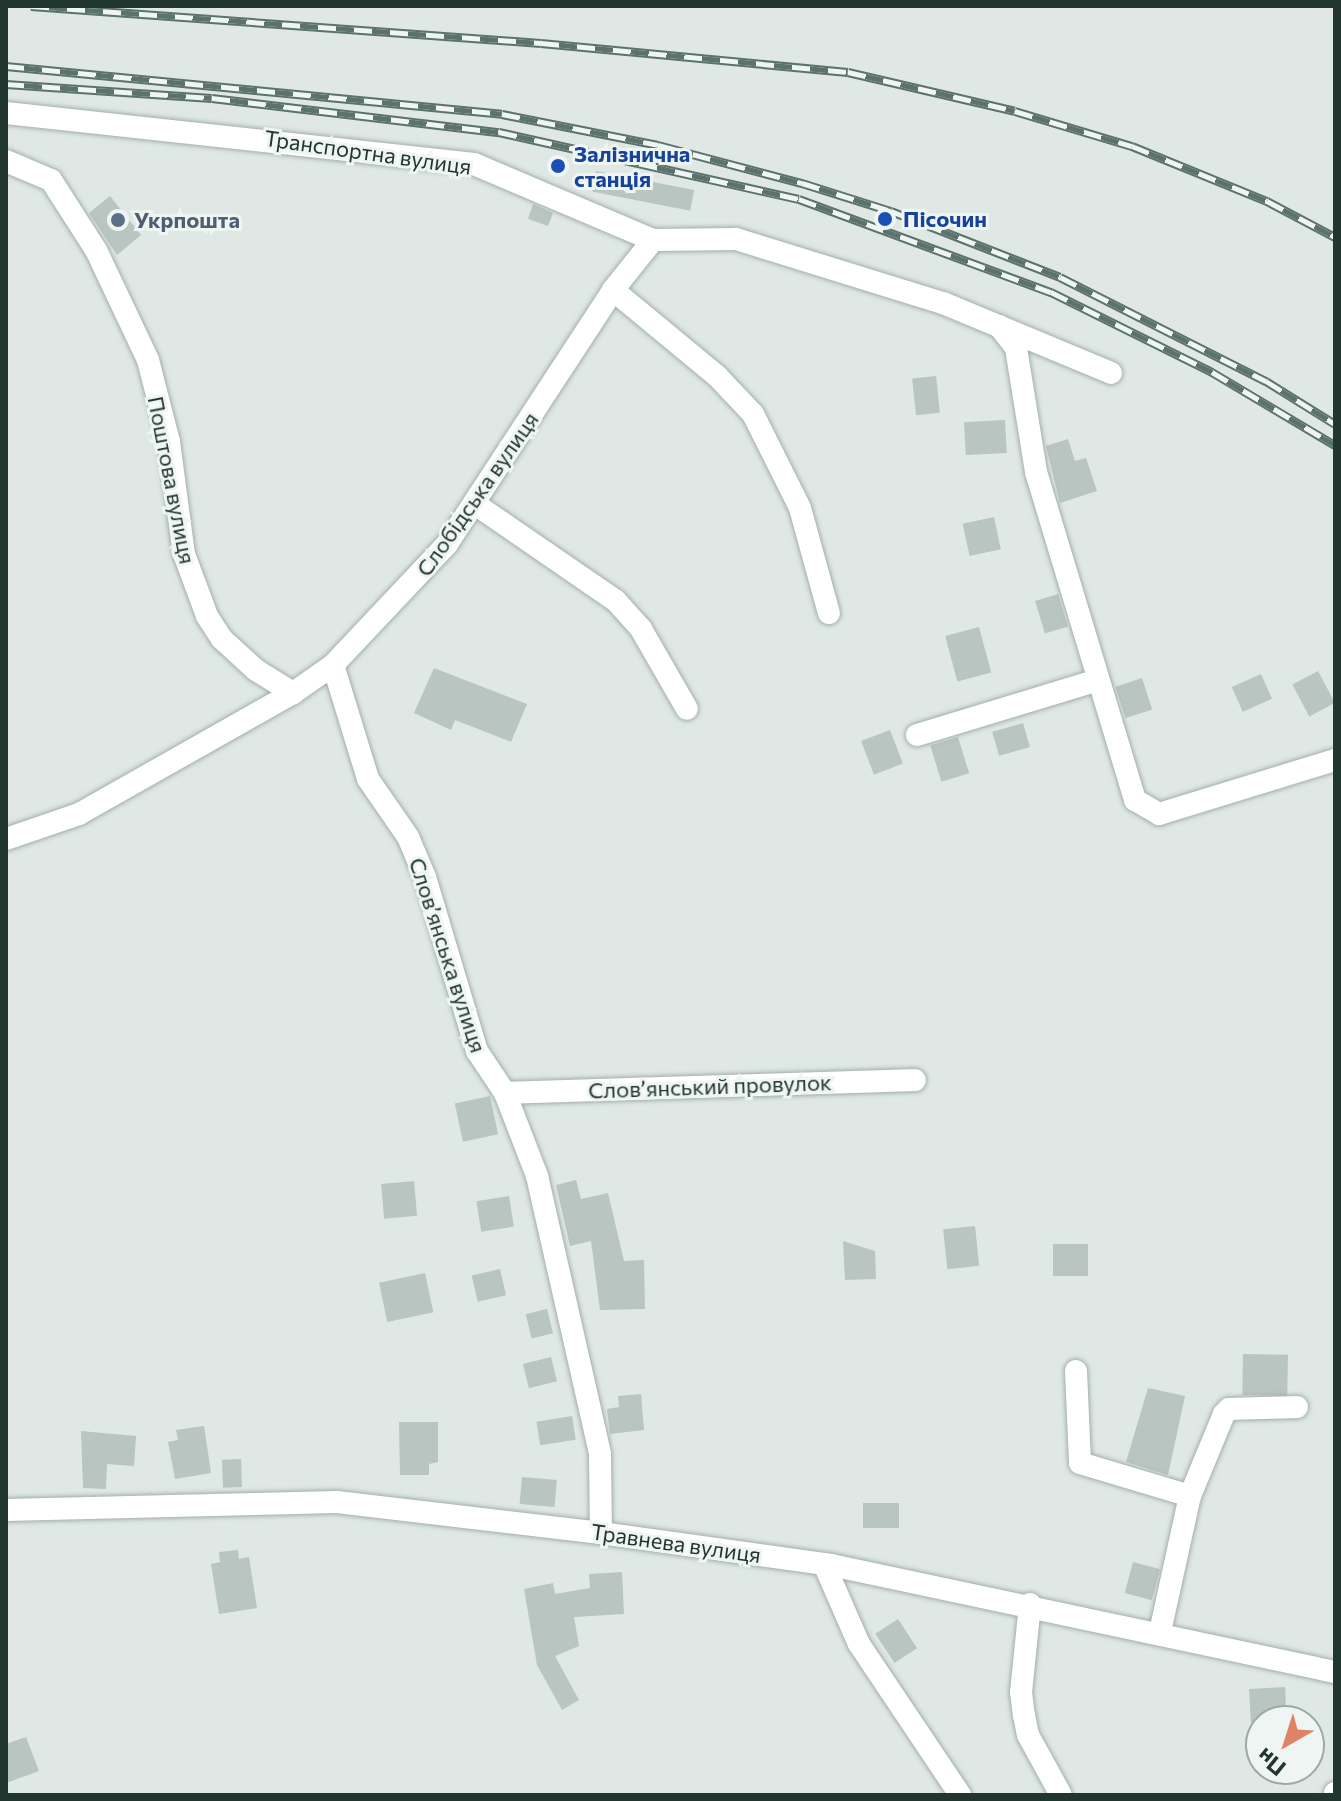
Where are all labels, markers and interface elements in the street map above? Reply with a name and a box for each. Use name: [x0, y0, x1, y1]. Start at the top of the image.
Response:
street label: Транспортна вулиця: [263, 124, 473, 180]
place label: Залізнична станція: [574, 140, 690, 192]
marker: Залізнична станція: [549, 157, 567, 175]
place label: Пісочин: [903, 206, 987, 232]
place label: Укрпошта: [134, 207, 240, 233]
marker: Пісочин: [874, 208, 896, 230]
marker: Укрпошта: [109, 211, 127, 229]
street label: Поштова вулиця: [143, 394, 201, 566]
street label: Слобідська вулиця: [410, 407, 544, 581]
street label: Слов’янська вулиця: [404, 854, 492, 1056]
street label: Слов’янський провулок: [588, 1069, 832, 1103]
street label: Травнева вулиця: [589, 1518, 763, 1568]
north arrow: [1245, 1705, 1325, 1785]
text: Пн: [1251, 1743, 1291, 1782]

